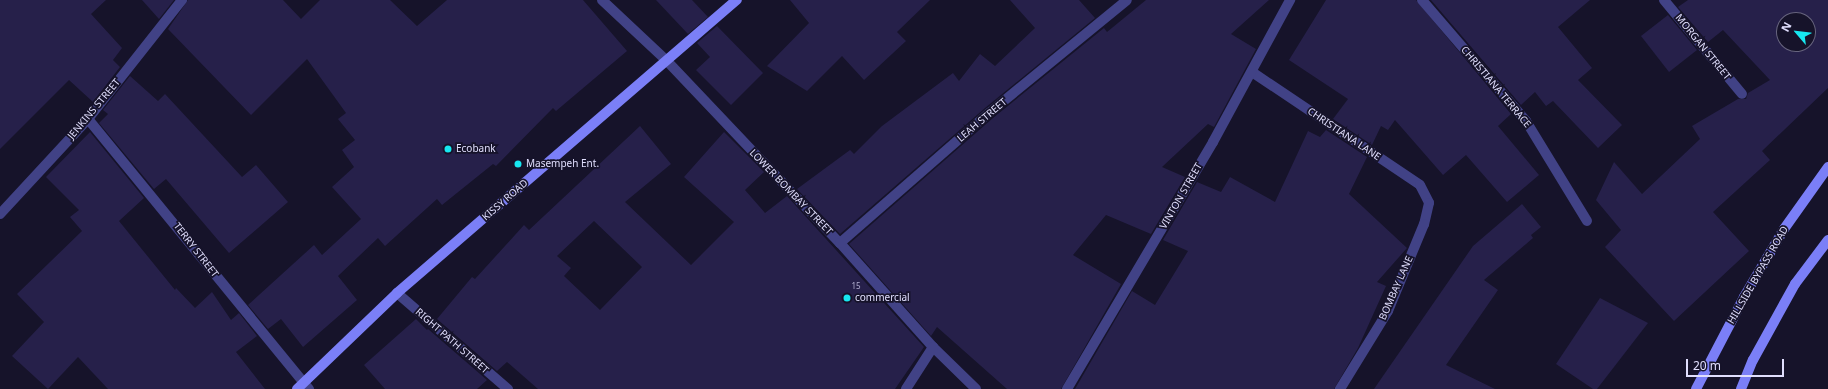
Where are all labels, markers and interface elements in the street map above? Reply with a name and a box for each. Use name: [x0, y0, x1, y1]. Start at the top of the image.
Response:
street label: MORGAN STREET: [1673, 12, 1733, 82]
north arrow: [1776, 12, 1816, 52]
text: N: [1777, 19, 1795, 34]
street label: CHRISTIANA TERRACE: [1458, 44, 1534, 130]
street label: JENKINS STREET: [65, 76, 123, 142]
street label: LEAH STREET: [955, 96, 1009, 144]
street label: CHRISTIANA LANE: [1305, 105, 1383, 163]
place label: Ecobank: [456, 143, 496, 155]
marker: Ecobank: [443, 144, 453, 154]
street label: LOWER BOMBAY STREET: [747, 147, 835, 237]
place label: Masempeh Ent.: [526, 158, 599, 170]
marker: Masempeh Ent.: [513, 159, 523, 169]
street label: VINTON STREET: [1157, 161, 1205, 231]
street label: KISSY ROAD: [480, 177, 530, 223]
street label: TERRY STREET: [171, 220, 221, 280]
street label: HILLSIDE BYPASS ROAD: [1725, 224, 1791, 326]
street label: BOMBAY LANE: [1377, 254, 1415, 322]
house number: 15: [851, 281, 861, 291]
place label: commercial: [855, 292, 910, 304]
marker: commercial: [842, 293, 852, 303]
street label: RIGHT PATH STREET: [413, 306, 491, 376]
scale bar: [1688, 351, 1786, 377]
text: 20 m: [1693, 357, 1721, 374]

